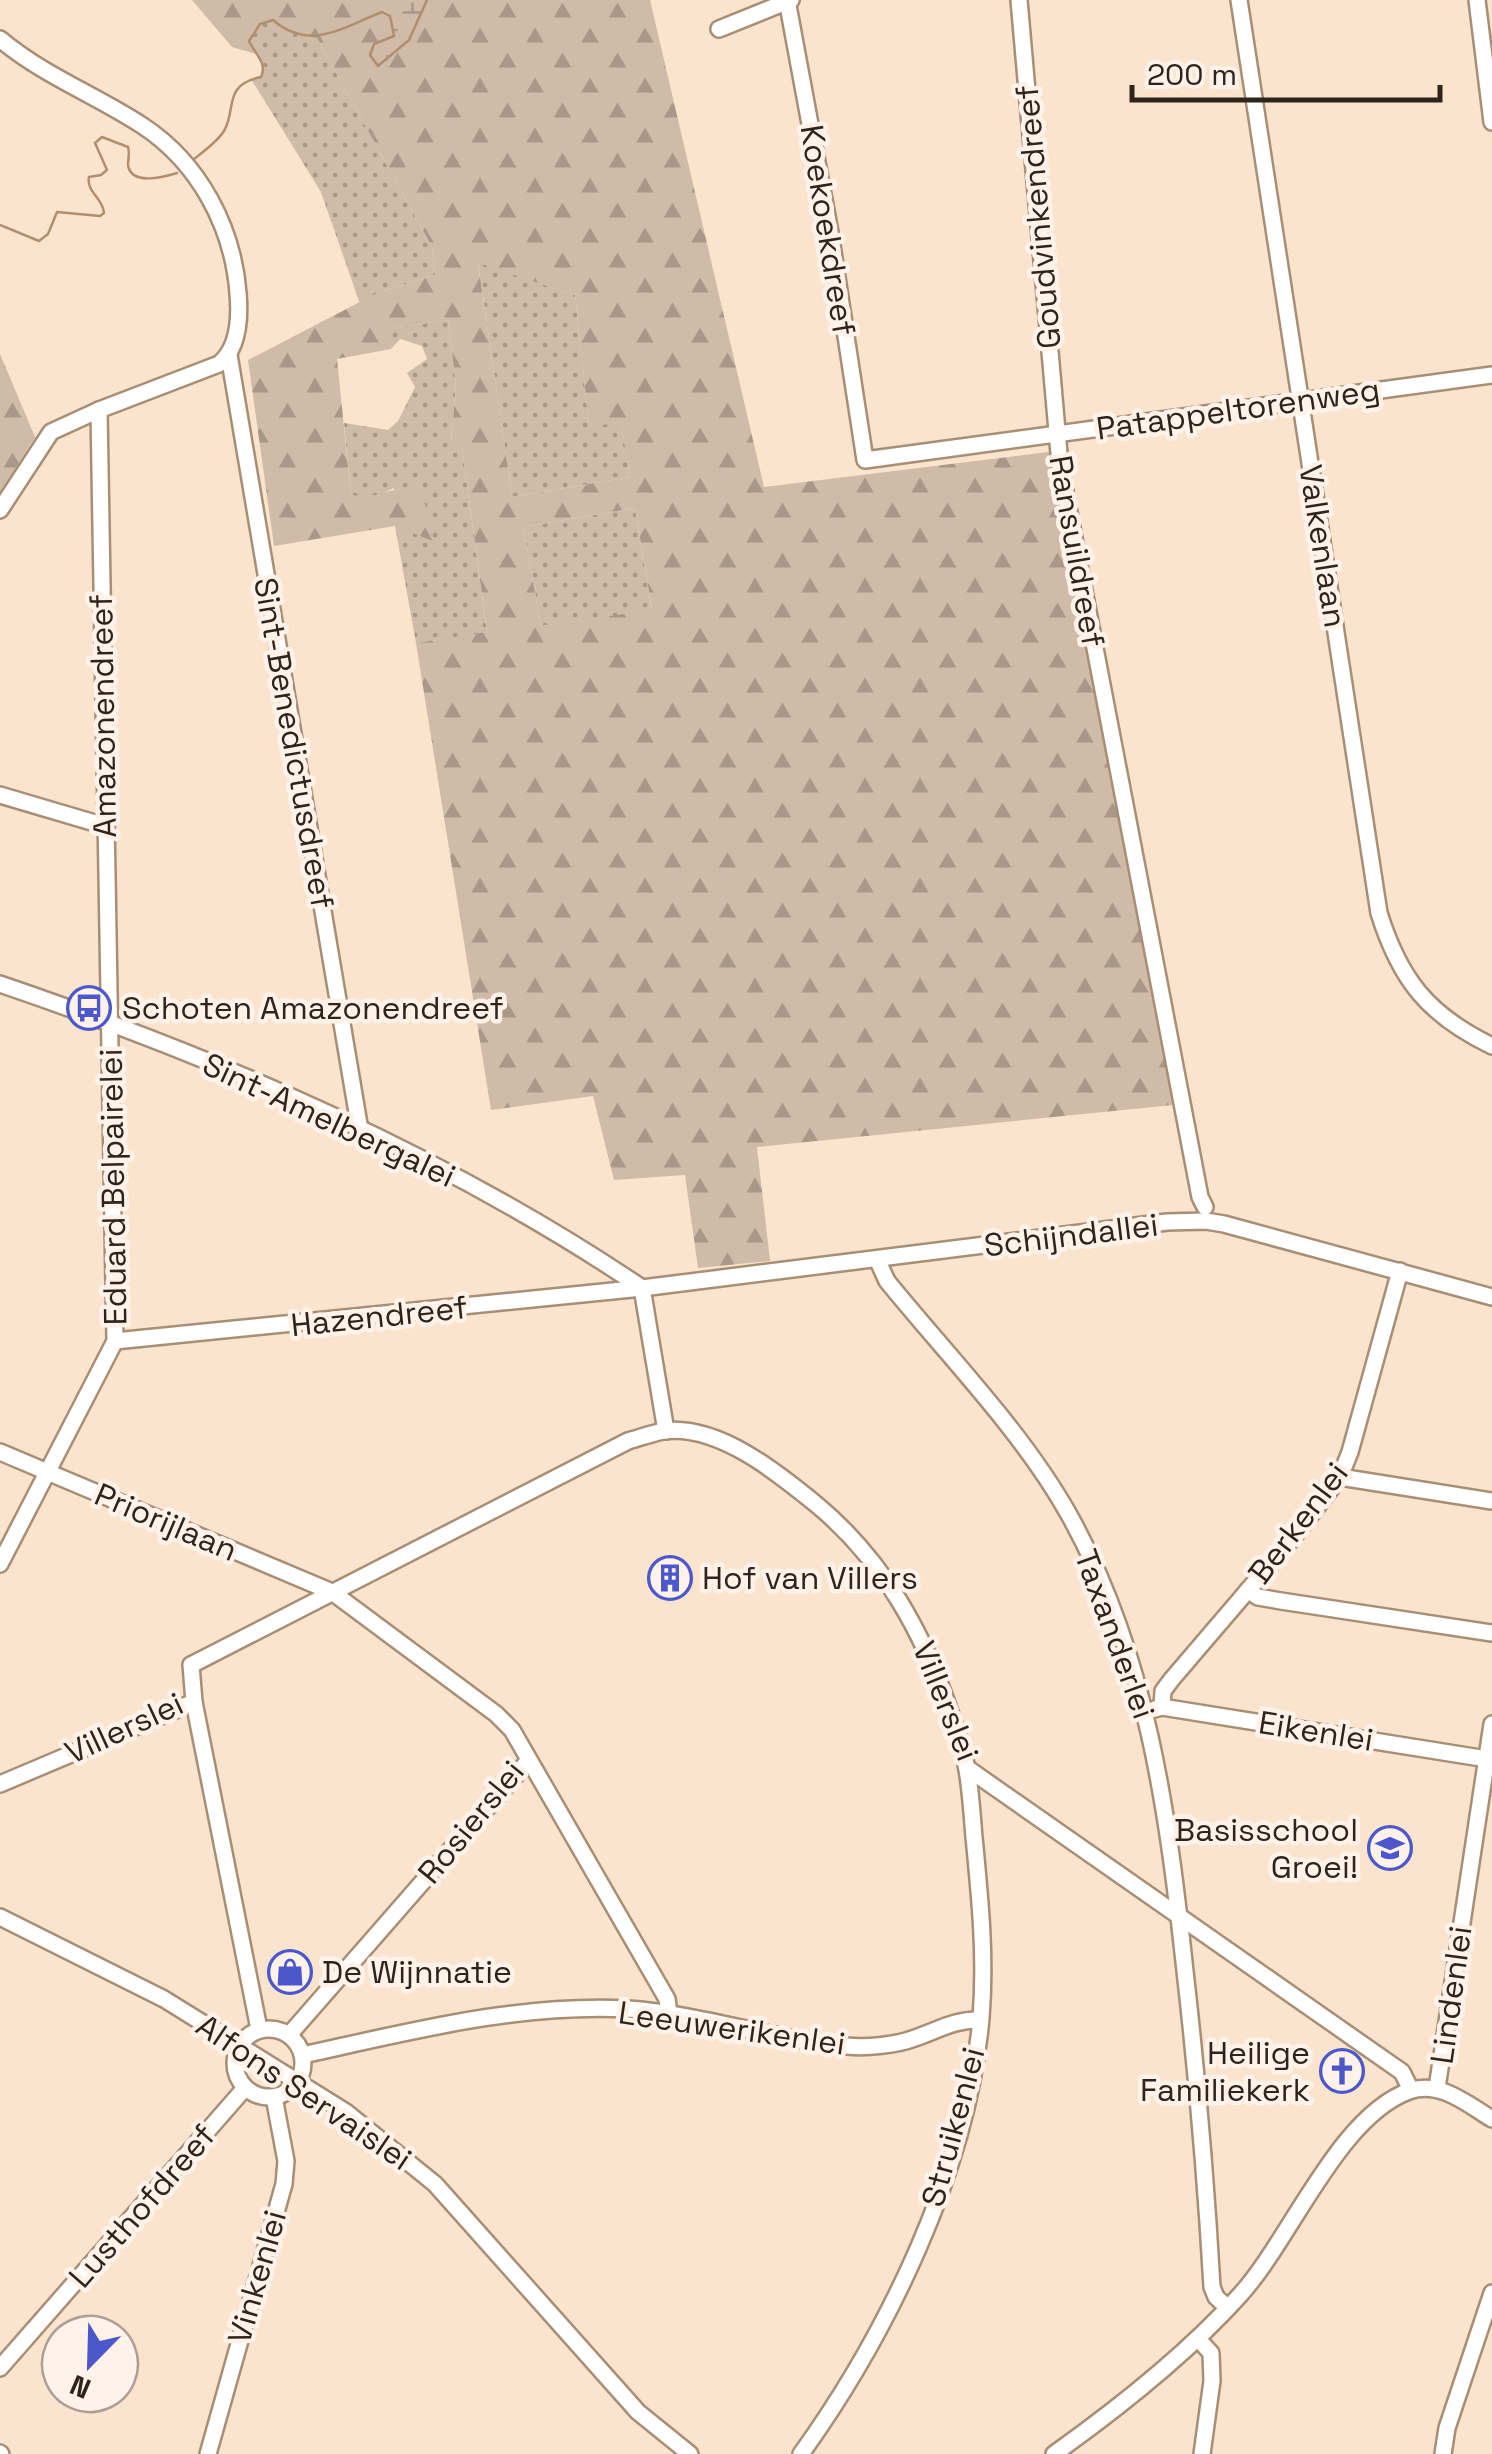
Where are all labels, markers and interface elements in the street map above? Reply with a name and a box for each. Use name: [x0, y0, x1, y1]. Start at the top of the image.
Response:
scale bar: [1132, 40, 1440, 102]
text: 200 m: [1147, 55, 1237, 94]
street label: Goudvinkendreef: [1007, 84, 1069, 350]
street label: Koekoekdreef: [792, 122, 864, 338]
street label: Patappeltorenweg: [1094, 369, 1382, 449]
street label: Ransuildreef: [1040, 452, 1114, 650]
street label: Valkenlaan: [1290, 462, 1356, 630]
street label: Sint-Benedictusdreef: [245, 574, 343, 912]
street label: Amazonendreef: [81, 594, 125, 838]
bus stop icon: Schoten Amazonendreef: [66, 985, 112, 1031]
place label: Schoten Amazonendreef: [122, 988, 504, 1028]
street label: Sint-Amelbergalei: [196, 1044, 462, 1196]
street label: Eduard Belpairelei: [91, 1048, 135, 1326]
street label: Schijndallei: [982, 1204, 1160, 1266]
street label: Hazendreef: [289, 1287, 469, 1345]
street label: Berkenlei: [1239, 1454, 1357, 1592]
street label: Priorijlaan: [89, 1474, 243, 1570]
street label: Taxanderlei: [1066, 1544, 1164, 1724]
building icon: Hof van Villers: [647, 1555, 693, 1601]
place label: Hof van Villers: [702, 1558, 918, 1598]
street label: Villerslei: [904, 1635, 988, 1767]
street label: Villerslei: [59, 1683, 189, 1773]
street label: Eikenlei: [1256, 1702, 1376, 1760]
street label: Rosierslei: [409, 1752, 533, 1892]
place label: Basisschool Groei!: [1174, 1810, 1358, 1887]
school or university icon: Basisschool Groei!: [1367, 1825, 1413, 1871]
street label: Lindenlei: [1422, 1924, 1480, 2066]
shop icon: De Wijnnatie: [267, 1949, 313, 1995]
place label: De Wijnnatie: [322, 1952, 512, 1992]
street label: Leeuwerikenlei: [616, 1992, 848, 2064]
street label: Alfons Servaislei: [189, 2005, 419, 2179]
place label: Heilige Familiekerk: [1140, 2033, 1310, 2110]
street label: Struikenlei: [913, 2043, 993, 2211]
church icon: Heilige Familiekerk: [1319, 2048, 1365, 2094]
street label: Lusthofdreef: [60, 2116, 224, 2296]
street label: Vinkenlei: [219, 2206, 295, 2348]
north arrow: [40, 2314, 140, 2414]
text: N: [65, 2367, 96, 2407]

